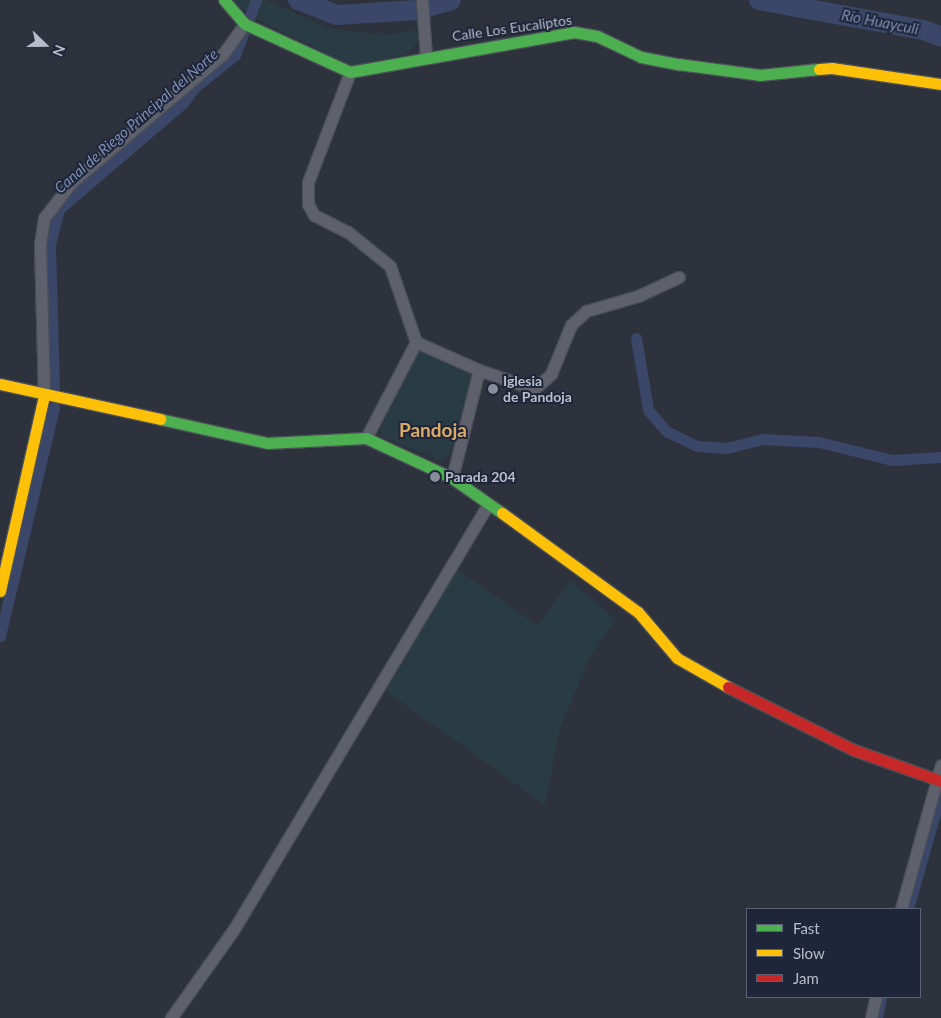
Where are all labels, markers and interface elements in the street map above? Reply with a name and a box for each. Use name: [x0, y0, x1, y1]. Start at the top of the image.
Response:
water label: Río Huayculi: [840, 6, 920, 38]
street label: Calle Los Eucaliptos: [451, 11, 573, 45]
north arrow: [20, 20, 70, 70]
water label: Canal de Riego Principal del Norte: [50, 45, 222, 197]
place label: Iglesia de Pandoja: [503, 373, 572, 406]
marker: Iglesia de Pandoja: [487, 383, 499, 395]
district label: Pandoja: [399, 419, 467, 441]
place label: Parada 204: [445, 469, 516, 485]
marker: Parada 204: [429, 471, 441, 483]
legend: [746, 908, 921, 998]
text: Fast: [793, 919, 820, 937]
text: Slow: [793, 944, 825, 962]
text: Jam: [793, 969, 819, 987]

